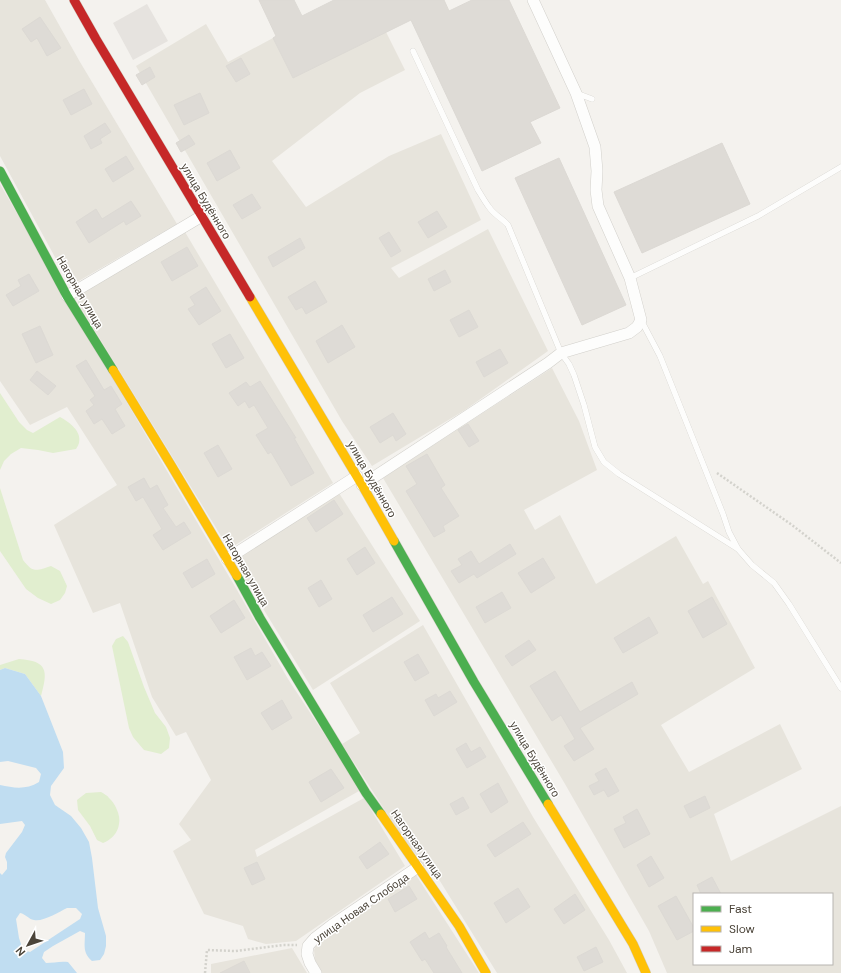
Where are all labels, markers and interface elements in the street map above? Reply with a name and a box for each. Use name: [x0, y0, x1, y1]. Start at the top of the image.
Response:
street label: улица Будённого: [178, 161, 234, 241]
street label: Нагорная улица: [54, 253, 107, 331]
street label: улица Будённого: [344, 438, 400, 520]
street label: Нагорная улица: [220, 531, 273, 609]
street label: улица Будённого: [507, 719, 563, 799]
street label: Нагорная улица: [388, 807, 447, 882]
street label: улица Новая Слобода: [311, 869, 412, 946]
legend: [693, 893, 833, 965]
text: Fast: [729, 901, 752, 917]
text: Slow: [729, 921, 755, 937]
north arrow: [8, 925, 48, 965]
text: Jam: [729, 941, 752, 957]
text: N: [12, 944, 28, 959]

